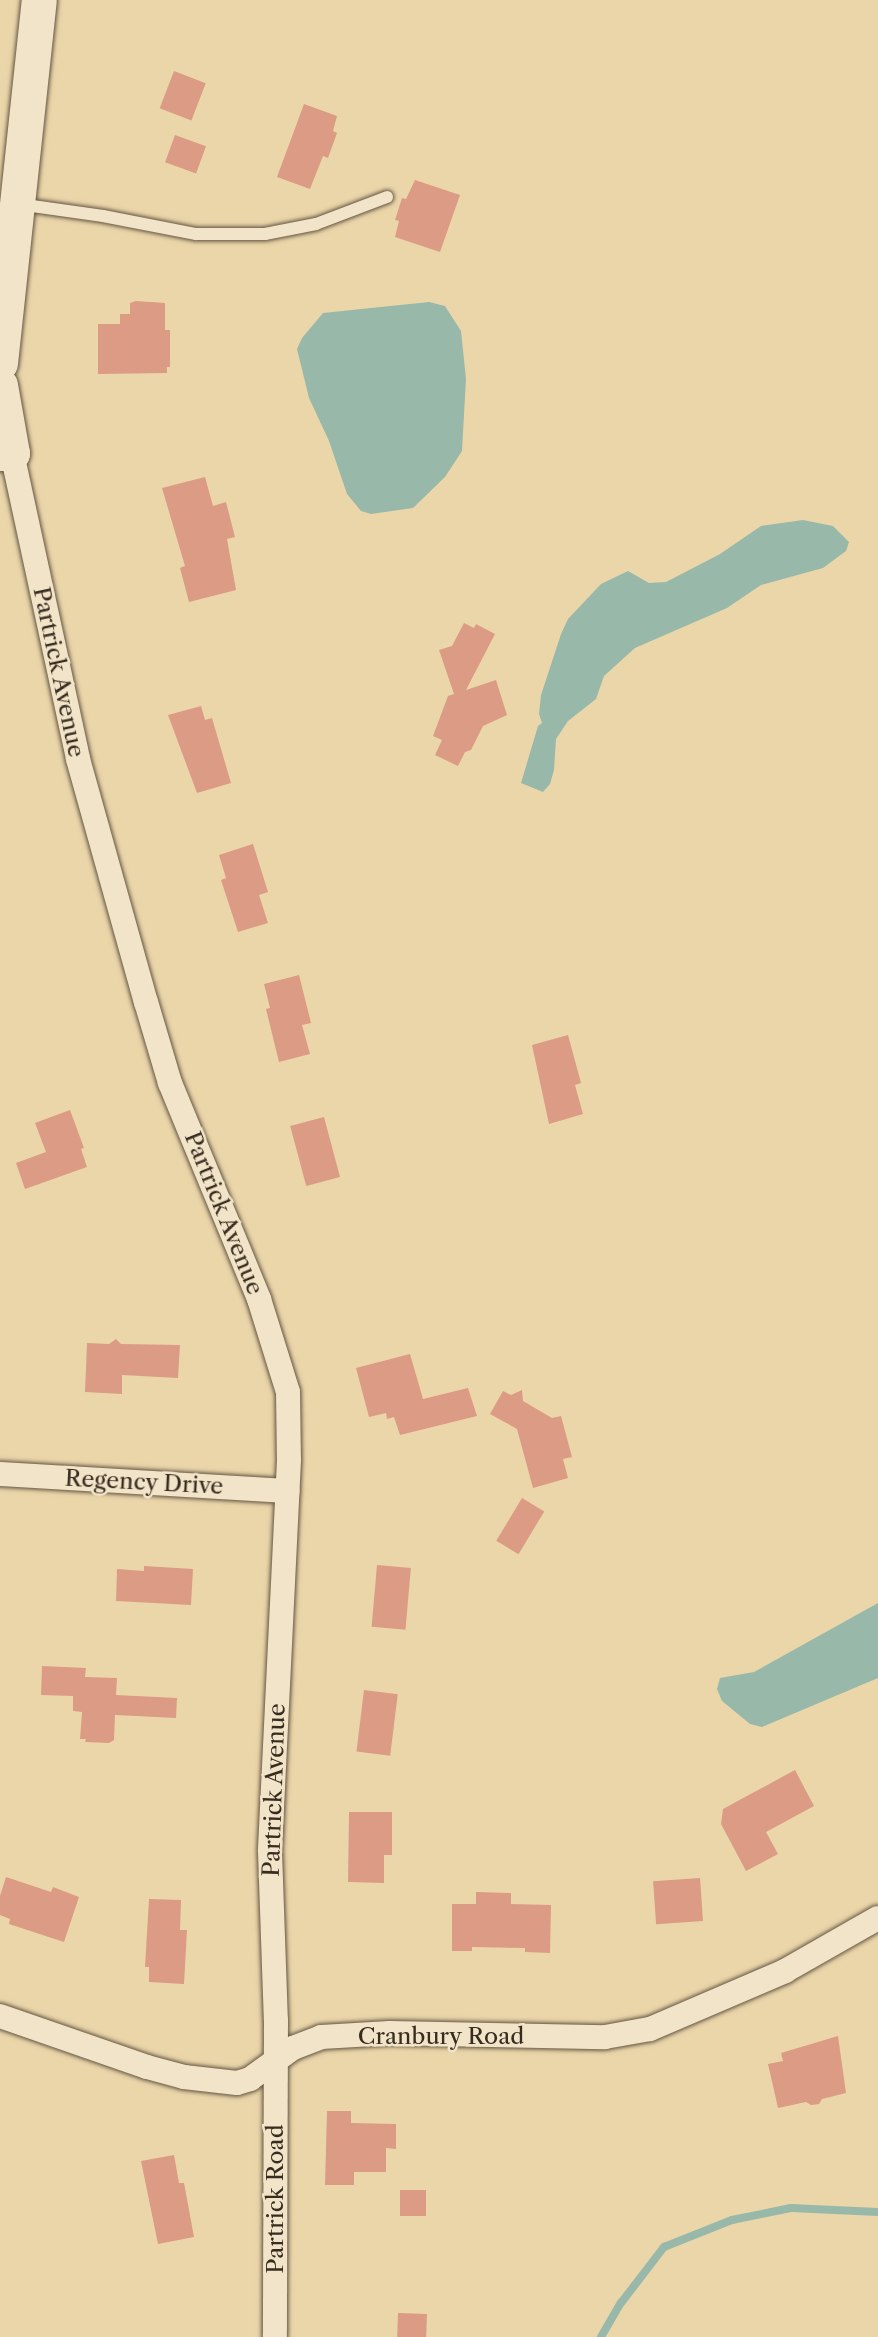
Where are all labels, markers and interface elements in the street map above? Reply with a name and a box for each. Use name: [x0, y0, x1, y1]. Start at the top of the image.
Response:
street label: Partrick Avenue: [27, 584, 91, 760]
street label: Partrick Avenue: [178, 1127, 270, 1299]
street label: Regency Drive: [64, 1464, 224, 1500]
street label: Partrick Avenue: [257, 1702, 291, 1878]
street label: Cranbury Road: [357, 2022, 525, 2050]
street label: Partrick Road: [261, 2124, 289, 2274]

